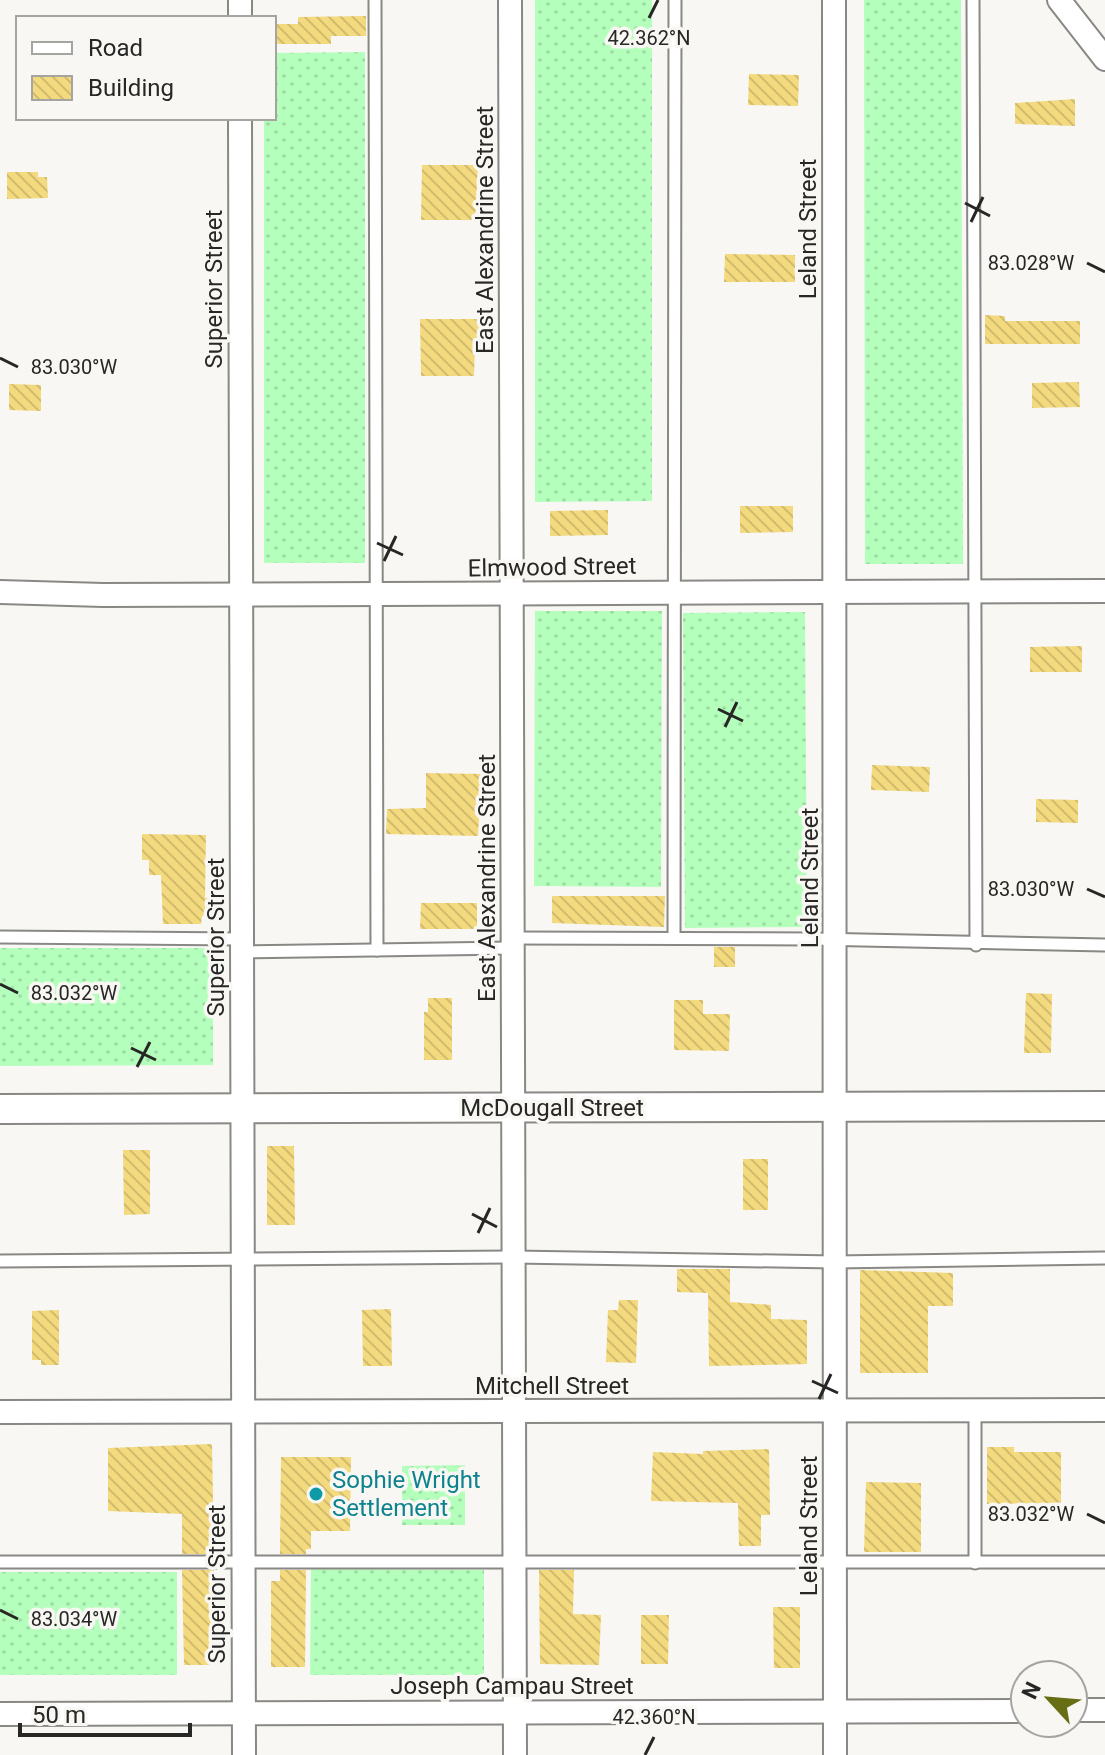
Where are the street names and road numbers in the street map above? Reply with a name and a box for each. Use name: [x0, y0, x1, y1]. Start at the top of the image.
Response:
street label: East Alexandrine Street: [471, 106, 499, 354]
street label: Leland Street: [794, 159, 822, 299]
street label: Superior Street: [200, 209, 228, 368]
street label: Elmwood Street: [467, 552, 637, 582]
street label: East Alexandrine Street: [473, 754, 501, 1002]
street label: Leland Street: [796, 808, 824, 948]
street label: Superior Street: [202, 857, 230, 1016]
street label: McDougall Street: [460, 1094, 644, 1122]
street label: Mitchell Street: [475, 1372, 629, 1400]
street label: Leland Street: [795, 1456, 823, 1596]
street label: Superior Street: [203, 1504, 231, 1663]
street label: Joseph Campau Street: [390, 1672, 634, 1700]

